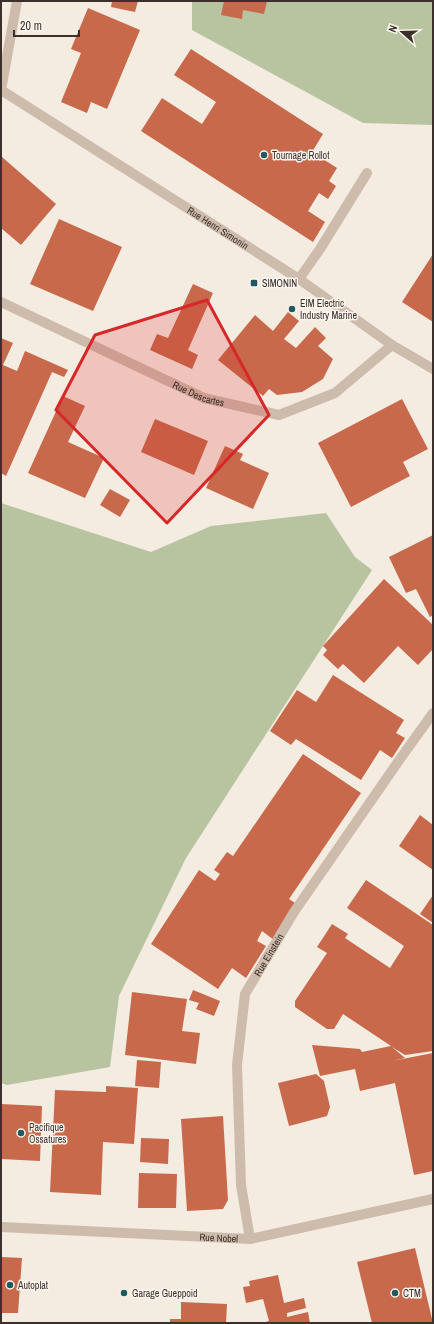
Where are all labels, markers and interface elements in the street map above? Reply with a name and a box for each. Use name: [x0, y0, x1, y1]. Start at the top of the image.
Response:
scale bar: [14, 12, 79, 38]
north arrow: [382, 12, 422, 52]
text: 20 m: [20, 18, 42, 34]
text: N: [385, 23, 400, 34]
place label: Tournage Rollot: [272, 149, 330, 162]
marker: Tournage Rollot: [259, 150, 269, 160]
street label: Rue Henri Simonin: [185, 203, 251, 252]
place label: SIMONIN: [262, 277, 297, 290]
marker: SIMONIN: [249, 278, 259, 288]
place label: EIM Electric Industry Marine: [300, 297, 357, 322]
marker: EIM Electric Industry Marine: [287, 304, 297, 314]
street label: Rue Descartes: [171, 378, 226, 409]
street label: Rue Einstein: [251, 931, 286, 978]
place label: Pacifique Ossatures: [29, 1121, 66, 1146]
marker: Pacifique Ossatures: [16, 1128, 26, 1138]
street label: Rue Nobel: [199, 1230, 239, 1245]
place label: Autoplat: [17, 1279, 49, 1292]
marker: Autoplat: [5, 1280, 15, 1290]
place label: Garage Gueppoid: [132, 1287, 198, 1300]
place label: CTM: [403, 1287, 421, 1300]
marker: Garage Gueppoid: [119, 1288, 129, 1298]
marker: CTM: [390, 1288, 400, 1298]

